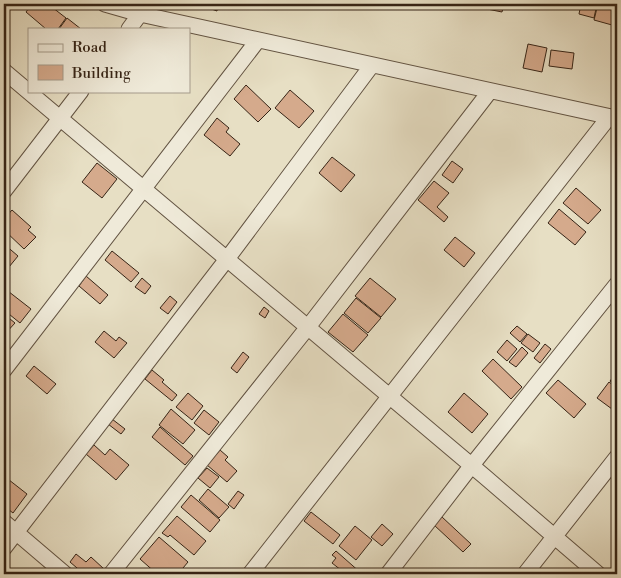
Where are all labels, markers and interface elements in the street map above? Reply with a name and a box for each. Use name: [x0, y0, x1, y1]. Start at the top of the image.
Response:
legend: [28, 28, 190, 92]
text: Road: [72, 38, 107, 57]
text: Building: [71, 64, 131, 83]

